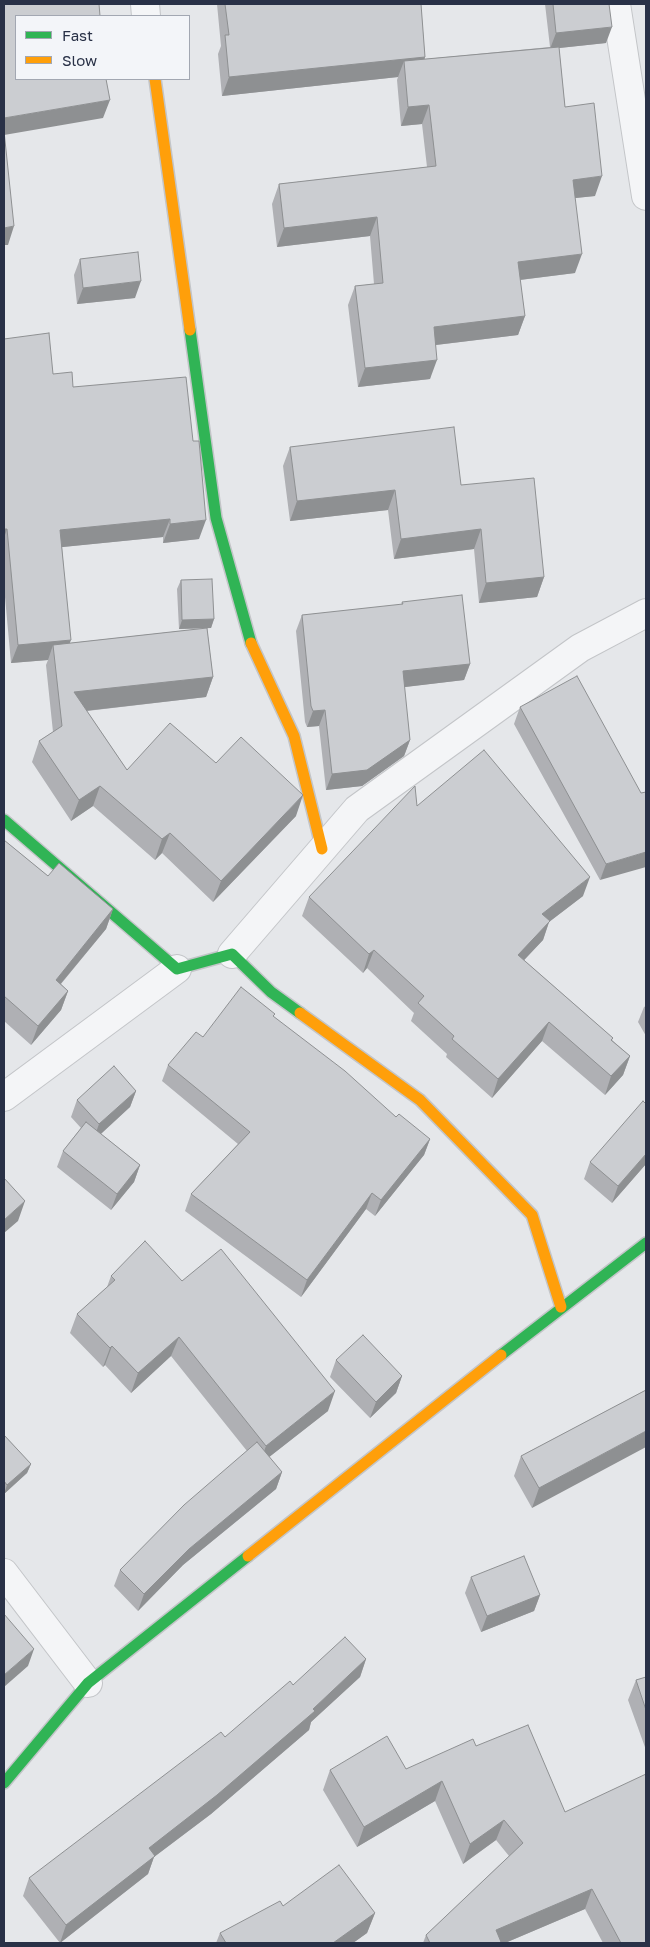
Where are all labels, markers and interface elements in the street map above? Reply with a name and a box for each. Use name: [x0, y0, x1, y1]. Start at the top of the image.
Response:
legend: [15, 15, 190, 80]
text: Fast: [62, 26, 93, 44]
text: Slow: [62, 51, 97, 69]

